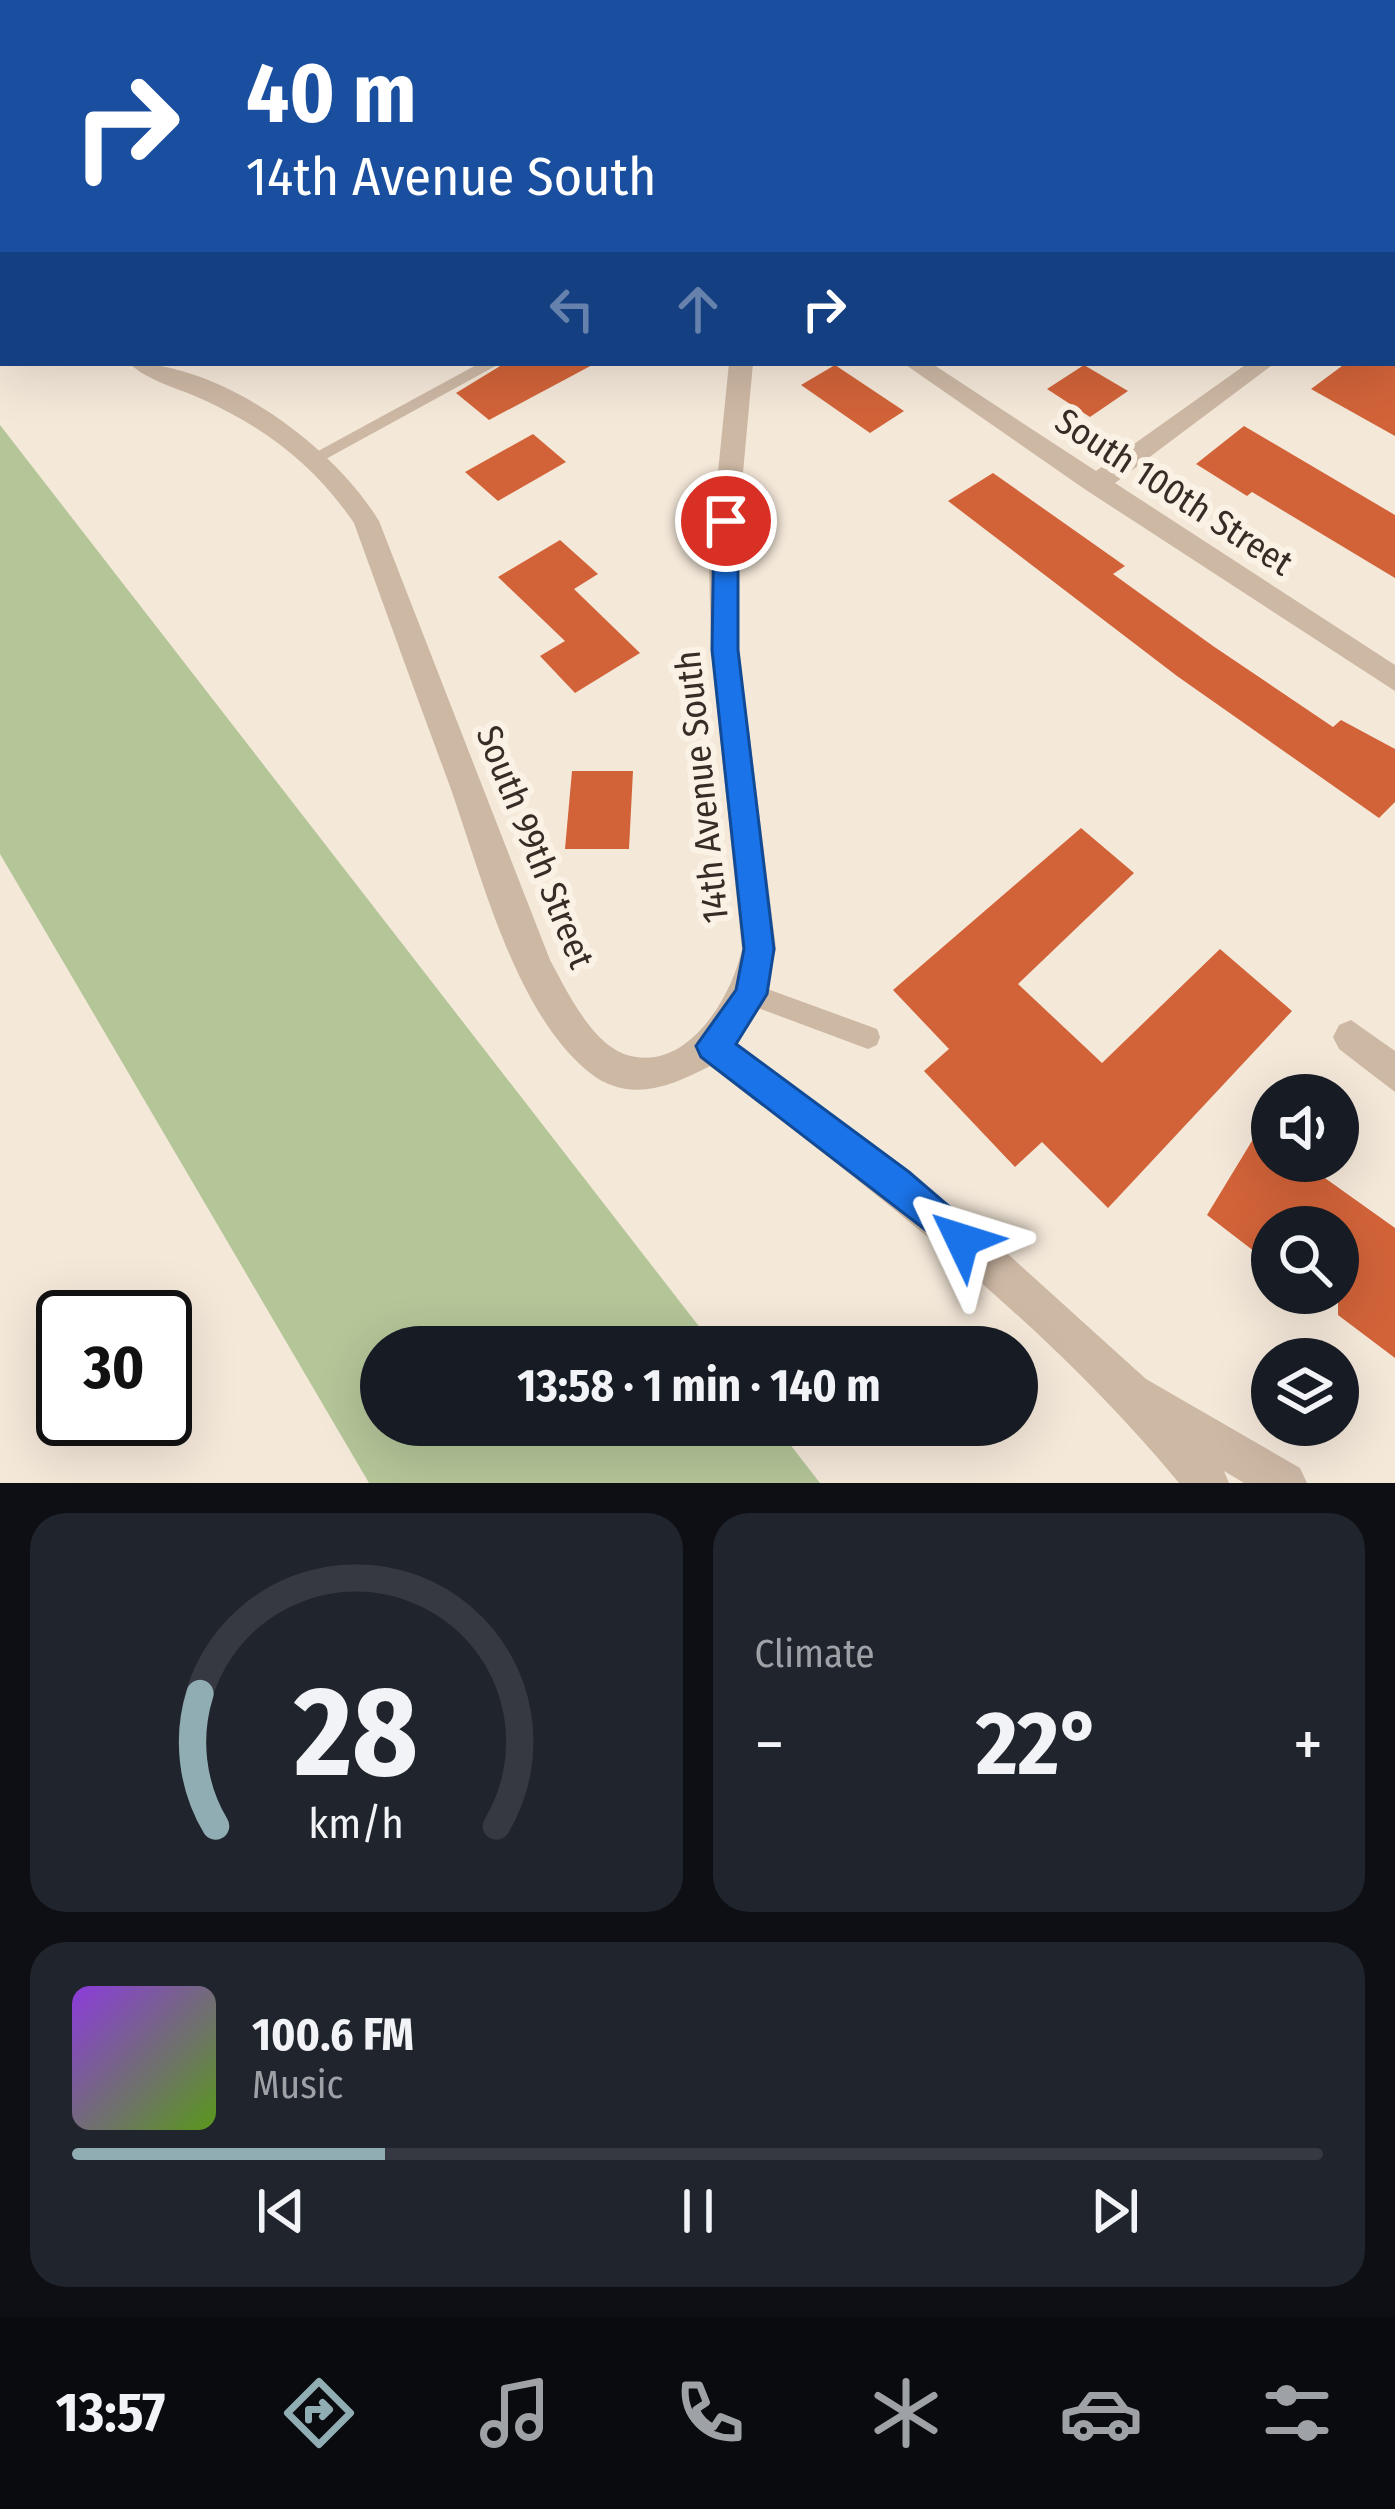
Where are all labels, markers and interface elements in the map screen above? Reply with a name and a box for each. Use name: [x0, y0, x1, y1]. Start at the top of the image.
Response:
text: 40 m: [246, 43, 417, 144]
icon: right: [48, 48, 204, 204]
text: 14th Avenue South: [246, 145, 657, 209]
icon: left: [539, 276, 605, 342]
icon: ahead: [665, 276, 731, 342]
icon: right: [791, 276, 857, 342]
street label: South 100th Street: [1047, 399, 1301, 585]
pin: [675, 470, 777, 572]
icon: arrive: [693, 488, 759, 554]
street label: 14th Avenue South: [666, 649, 738, 925]
street label: South 99th Street: [466, 719, 604, 975]
map controls: [1251, 1074, 1359, 1446]
button: sound: [1251, 1074, 1359, 1182]
position arrow: [899, 1177, 1025, 1303]
button: search: [1251, 1206, 1359, 1314]
speed limit sign: 30: [36, 1290, 192, 1446]
button: layers: [1251, 1338, 1359, 1446]
text: 13:58 · 1 min · 140 m: [517, 1359, 881, 1413]
text: Climate: [755, 1631, 875, 1677]
text: 28: [293, 1658, 418, 1808]
text: 22°: [976, 1690, 1101, 1798]
text: −: [755, 1705, 784, 1784]
text: +: [1293, 1705, 1323, 1784]
text: km/h: [308, 1797, 404, 1848]
text: 100.6 FM: [252, 2008, 414, 2062]
text: Music: [252, 2062, 343, 2108]
icon: previous: [248, 2178, 314, 2244]
icon: pause: [665, 2178, 731, 2244]
icon: next: [1082, 2178, 1148, 2244]
icon: directions: [277, 2371, 361, 2455]
icon: music: [473, 2371, 557, 2455]
icon: phone: [668, 2371, 752, 2455]
icon: climate: [864, 2371, 948, 2455]
icon: car: [1059, 2371, 1143, 2455]
icon: filters: [1255, 2371, 1339, 2455]
text: 13:57: [56, 2381, 165, 2445]

